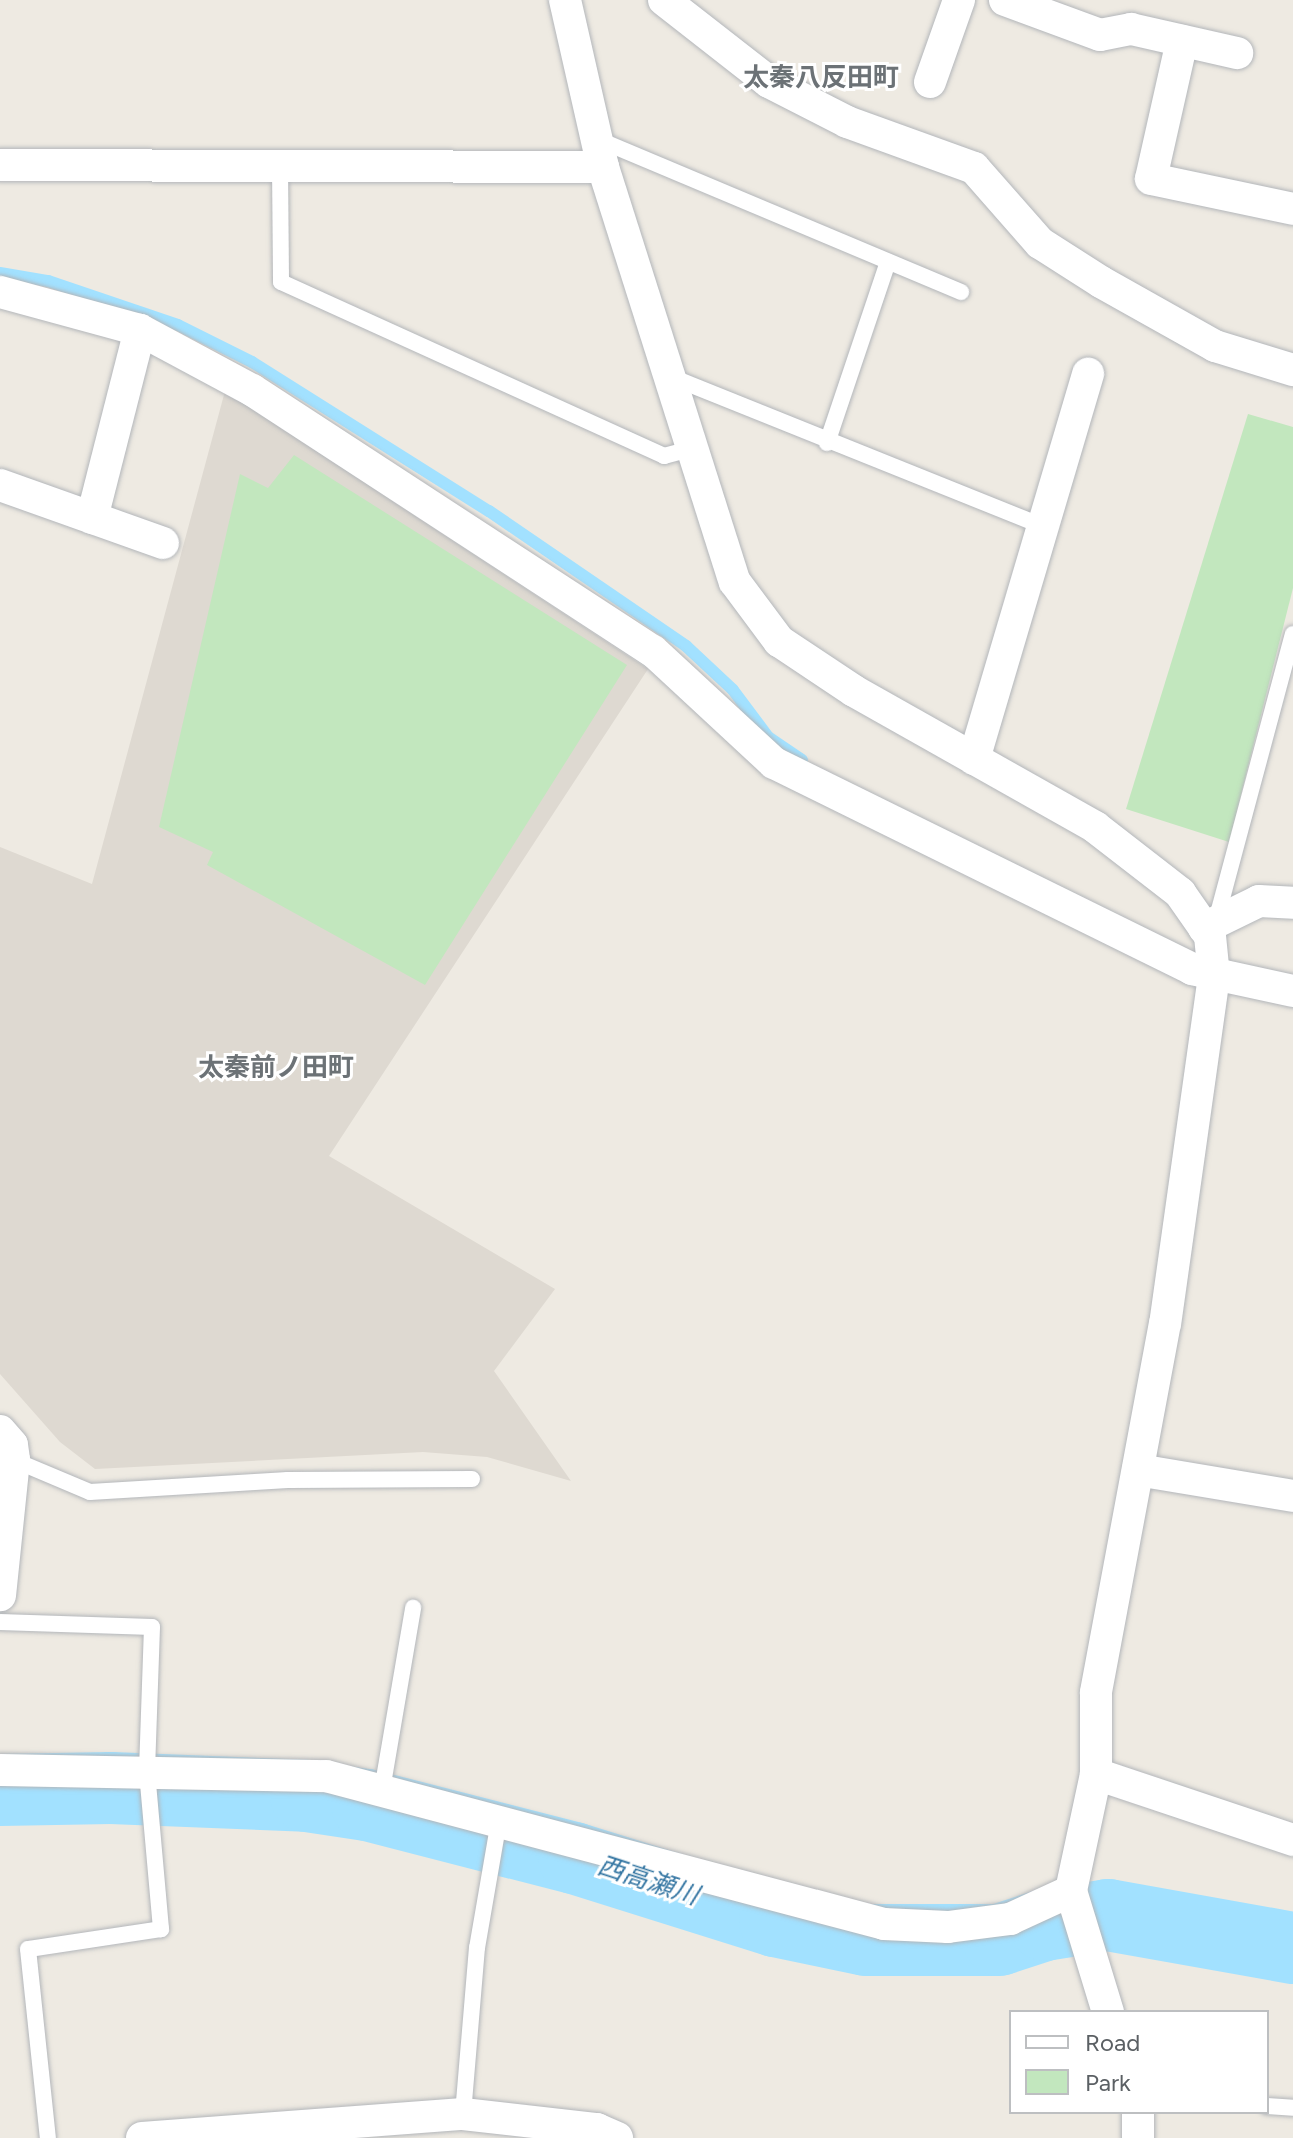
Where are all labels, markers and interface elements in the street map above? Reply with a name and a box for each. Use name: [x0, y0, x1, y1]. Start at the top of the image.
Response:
district label: 太秦八反田町: [743, 62, 899, 94]
district label: 太秦前ノ田町: [198, 1052, 354, 1084]
water label: 西高瀬川: [594, 1850, 702, 1912]
legend: [1009, 2010, 1269, 2114]
text: Road: [1085, 2028, 1140, 2057]
text: Park: [1085, 2068, 1131, 2097]

